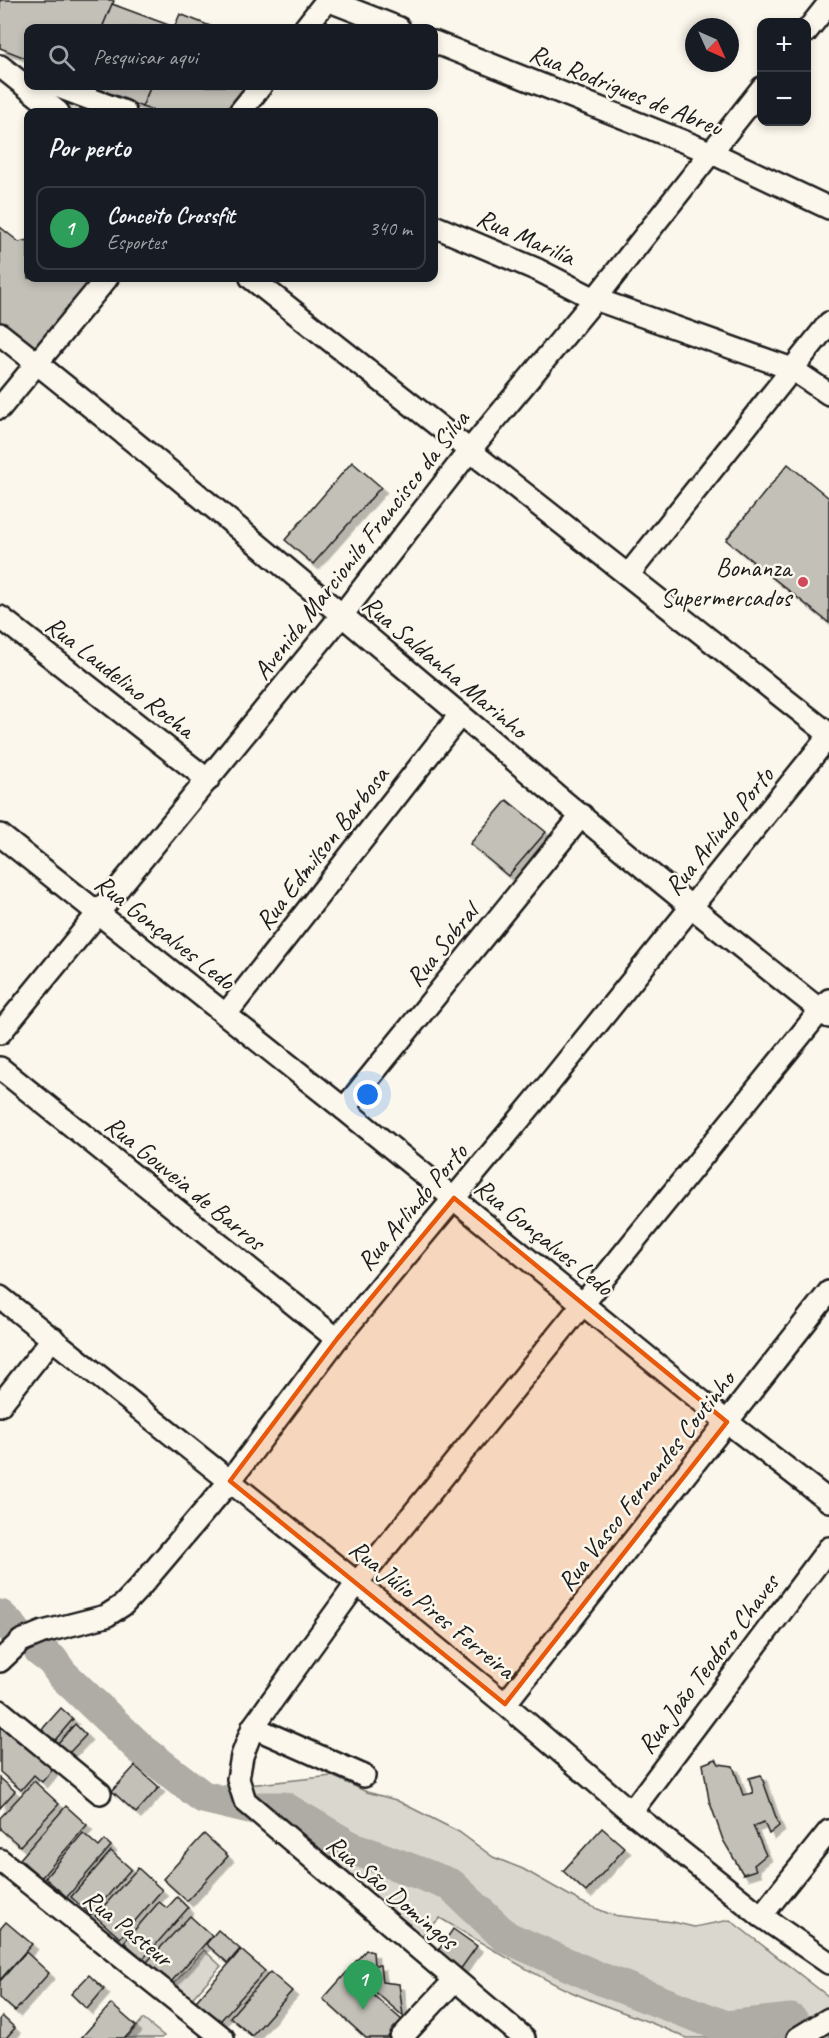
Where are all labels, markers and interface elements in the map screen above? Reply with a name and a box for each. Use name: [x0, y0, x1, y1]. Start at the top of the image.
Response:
north arrow: [685, 18, 739, 72]
map controls: [757, 18, 811, 126]
button: +: [757, 18, 811, 72]
search box: [24, 24, 438, 90]
street label: Rua Rodrigues de Abreu: [525, 36, 729, 144]
icon: search: [45, 41, 78, 74]
text: Pesquisar aqui: [93, 43, 198, 71]
button: −: [757, 72, 811, 126]
text: Por perto: [48, 131, 130, 164]
street label: Rua Marilía: [472, 201, 582, 274]
text: Conceito Crossfit: [107, 202, 235, 230]
text: 1: [65, 216, 74, 241]
text: 340 m: [369, 216, 412, 241]
text: Esportes: [107, 230, 166, 255]
street label: Avenida Marcionilo Francisco da Silva: [245, 402, 477, 686]
place label: Bonanza Supermercados: [661, 551, 793, 614]
marker: Bonanza Supermercados: [796, 575, 810, 589]
street label: Rua Saldanha Marinho: [356, 588, 537, 748]
street label: Rua Laudelino Rocha: [39, 608, 203, 747]
street label: Rua Edmilson Barbosa: [248, 758, 397, 936]
street label: Rua Arlindo Porto: [657, 759, 782, 902]
street label: Rua Gonçalves Ledo: [88, 867, 243, 998]
street label: Rua Sobral: [398, 893, 488, 993]
your location: [353, 1080, 382, 1109]
street label: Rua Gouveia de Barros: [98, 1108, 273, 1259]
street label: Rua Arlindo Porto: [349, 1135, 476, 1277]
street label: Rua Gonçalves Ledo: [468, 1171, 622, 1304]
street label: Rua Vasco Fernandes Coutinho: [550, 1362, 744, 1598]
street label: Rua Júlio Pires Ferreira: [342, 1532, 523, 1687]
street label: Rua João Teodoro Chaves: [630, 1566, 788, 1760]
street label: Rua São Domingos: [320, 1827, 466, 1958]
street label: Rua Pasteur: [76, 1882, 182, 1976]
pin: 1: [344, 1960, 382, 2010]

